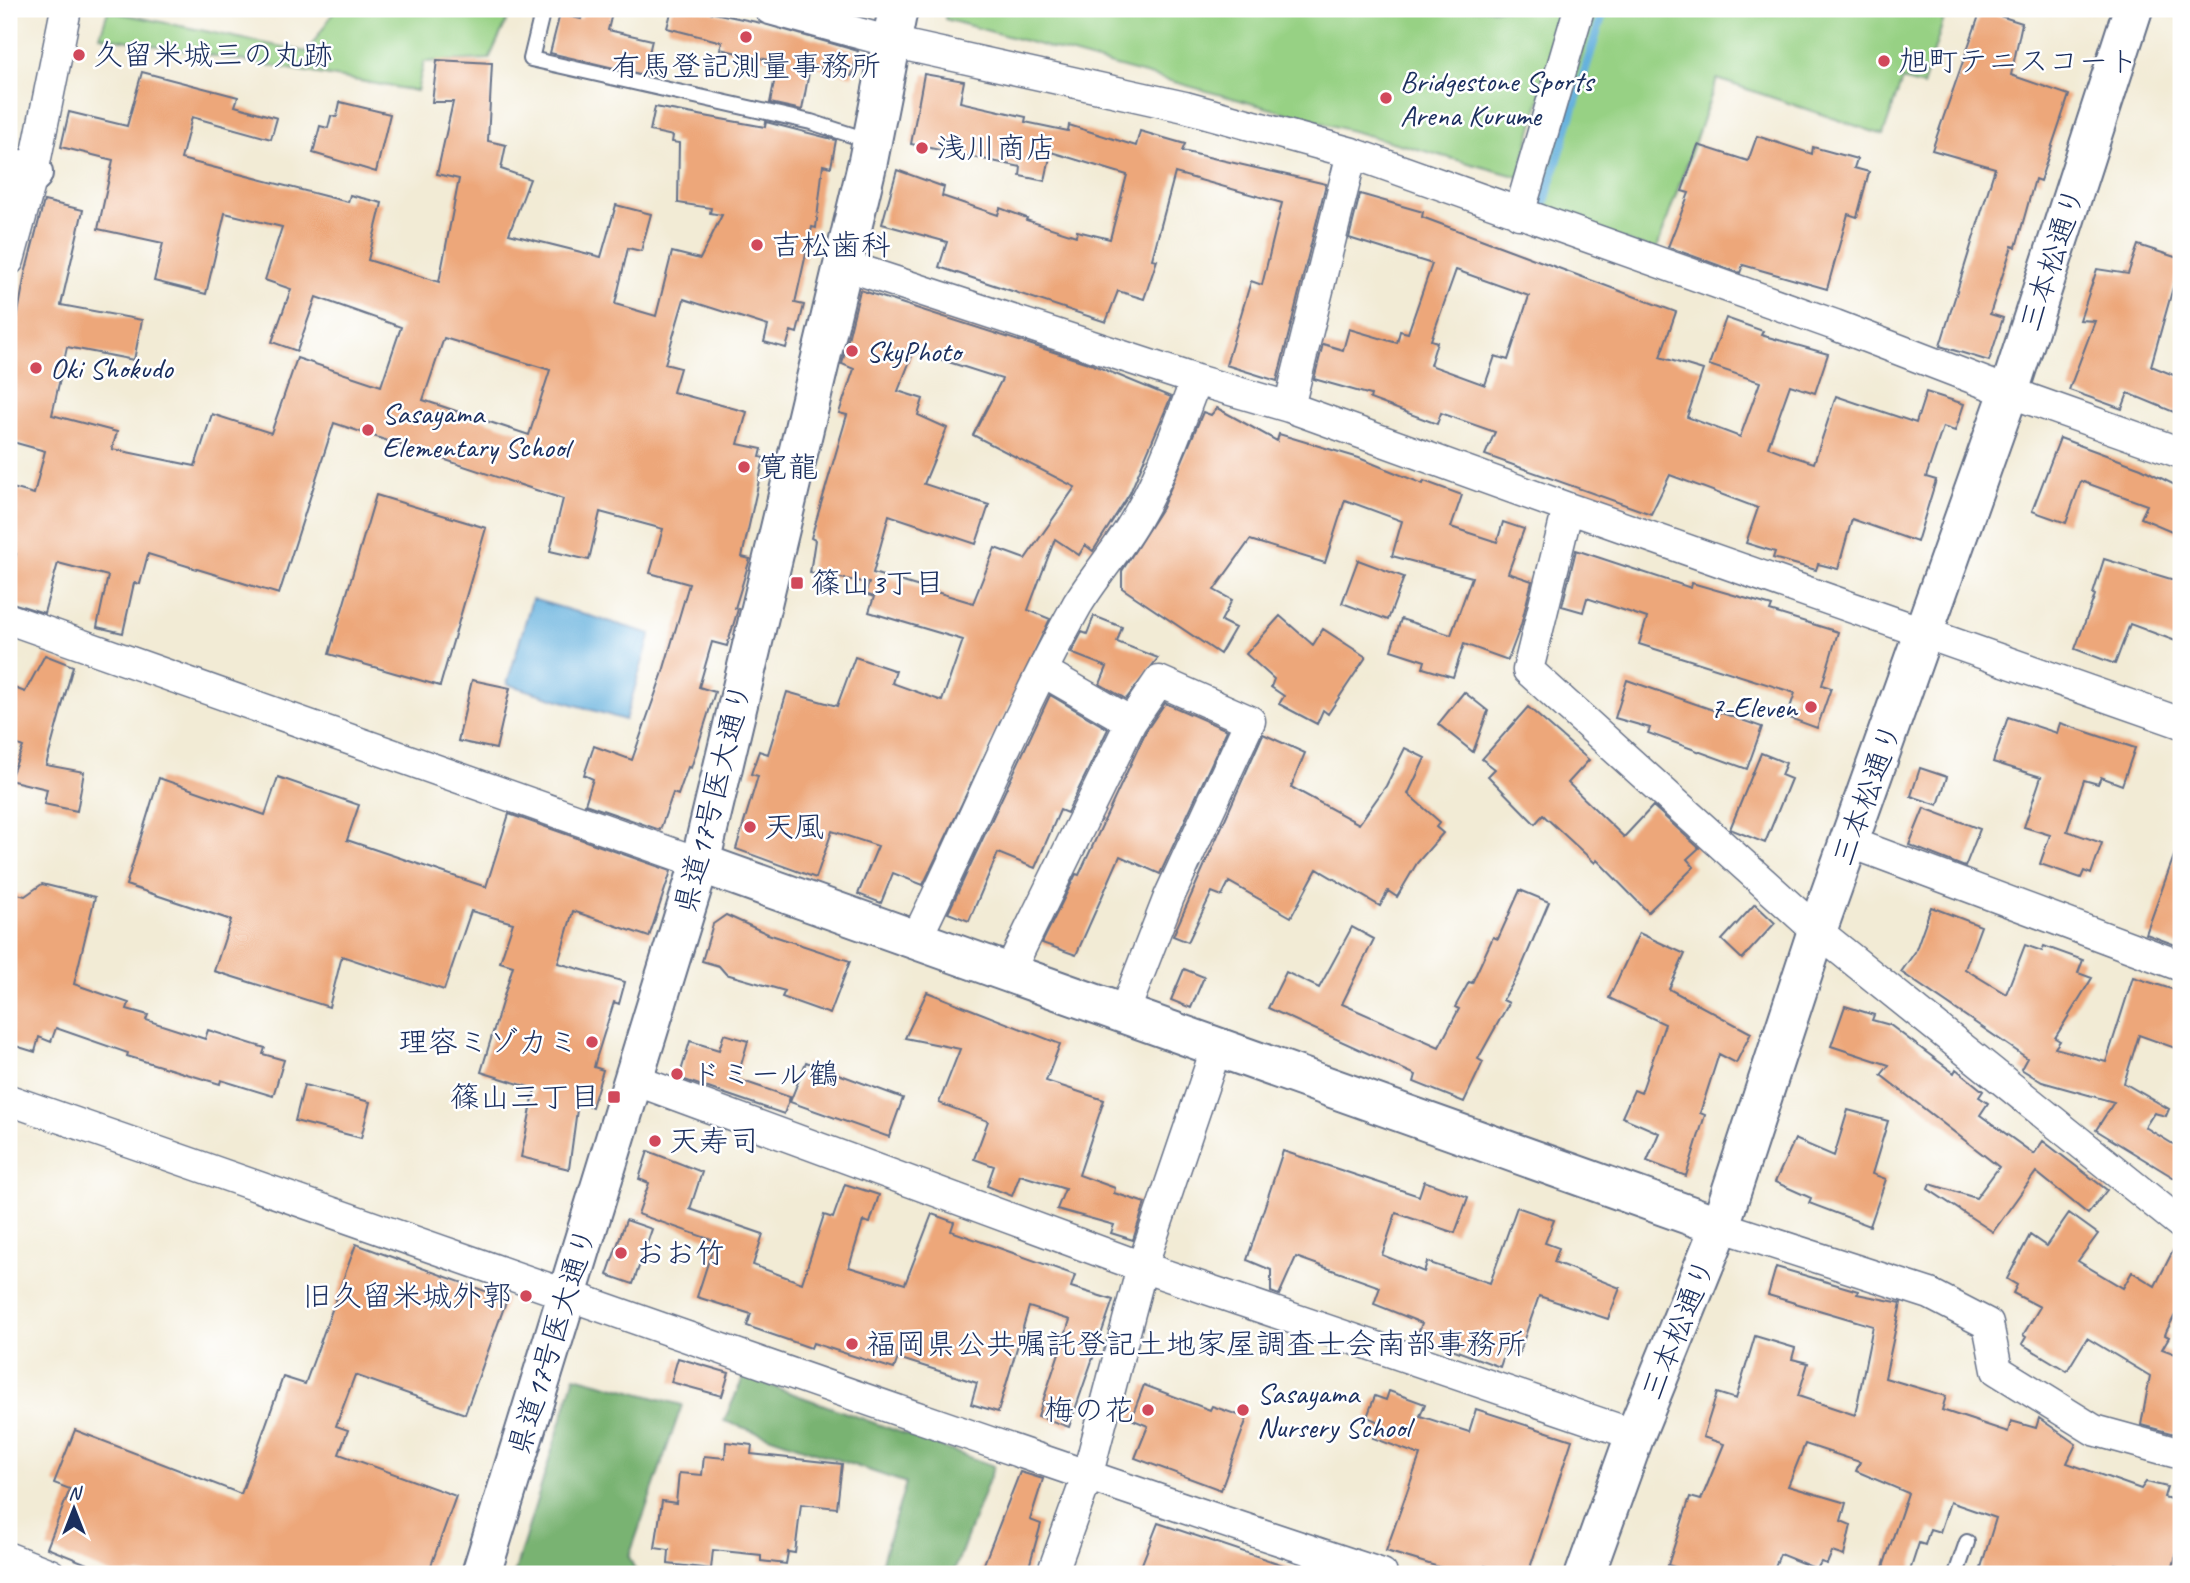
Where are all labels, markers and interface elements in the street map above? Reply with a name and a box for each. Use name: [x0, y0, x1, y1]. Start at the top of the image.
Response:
marker: 有馬登記測量事務所: [738, 29, 754, 45]
place label: 久留米城三の丸跡: [93, 36, 333, 74]
place label: 旭町テニスコート: [1898, 42, 2139, 80]
marker: 久留米城三の丸跡: [71, 47, 87, 63]
place label: 有馬登記測量事務所: [611, 47, 881, 85]
marker: 旭町テニスコート: [1876, 53, 1892, 69]
place label: Bridgestone Sports Arena Kurume: [1400, 62, 1596, 134]
marker: Bridgestone Sports Arena Kurume: [1378, 90, 1394, 106]
place label: 浅川商店: [936, 129, 1056, 167]
marker: 浅川商店: [914, 140, 930, 156]
street label: 三本松通り: [2011, 182, 2093, 336]
place label: 吉松歯科: [771, 226, 891, 264]
marker: 吉松歯科: [749, 237, 765, 253]
place label: SkyPhoto: [866, 332, 964, 370]
marker: SkyPhoto: [844, 343, 860, 359]
place label: Oki Shokudo: [50, 349, 174, 387]
marker: Oki Shokudo: [28, 360, 44, 376]
place label: Sasayama Elementary School: [382, 394, 574, 466]
marker: Sasayama Elementary School: [360, 422, 376, 438]
place label: 寛龍: [758, 448, 818, 486]
marker: 寛龍: [736, 459, 752, 475]
place label: 篠山3丁目: [811, 564, 945, 602]
marker: 篠山3丁目: [789, 575, 805, 591]
street label: 県道17号医大通り: [666, 678, 760, 918]
place label: 7-Eleven: [1710, 688, 1798, 726]
marker: 7-Eleven: [1803, 699, 1819, 715]
street label: 三本松通り: [1823, 717, 1911, 871]
place label: 天風: [764, 808, 824, 846]
marker: 天風: [742, 819, 758, 835]
place label: 理容ミゾカミ: [398, 1023, 578, 1061]
marker: 理容ミゾカミ: [584, 1034, 600, 1050]
place label: ドミール鶴: [691, 1055, 839, 1093]
marker: ドミール鶴: [669, 1066, 685, 1082]
place label: 篠山三丁目: [450, 1078, 600, 1116]
marker: 篠山三丁目: [606, 1089, 622, 1105]
place label: 天寿司: [669, 1122, 759, 1160]
marker: 天寿司: [647, 1133, 663, 1149]
street label: 県道17号医大通り: [499, 1222, 605, 1460]
place label: おお竹: [635, 1234, 725, 1272]
marker: おお竹: [613, 1245, 629, 1261]
street label: 三本松通り: [1632, 1252, 1724, 1406]
place label: 旧久留米城外郭: [302, 1277, 512, 1315]
marker: 旧久留米城外郭: [518, 1288, 534, 1304]
place label: 福岡県公共嘱託登記土地家屋調査士会南部事務所: [866, 1325, 1526, 1363]
marker: 福岡県公共嘱託登記土地家屋調査士会南部事務所: [844, 1336, 860, 1352]
place label: Sasayama Nursery School: [1257, 1374, 1415, 1446]
place label: 梅の花: [1044, 1391, 1134, 1429]
marker: 梅の花: [1140, 1402, 1156, 1418]
marker: Sasayama Nursery School: [1235, 1402, 1251, 1418]
north arrow: [38, 1474, 108, 1544]
text: N: [68, 1481, 83, 1505]

